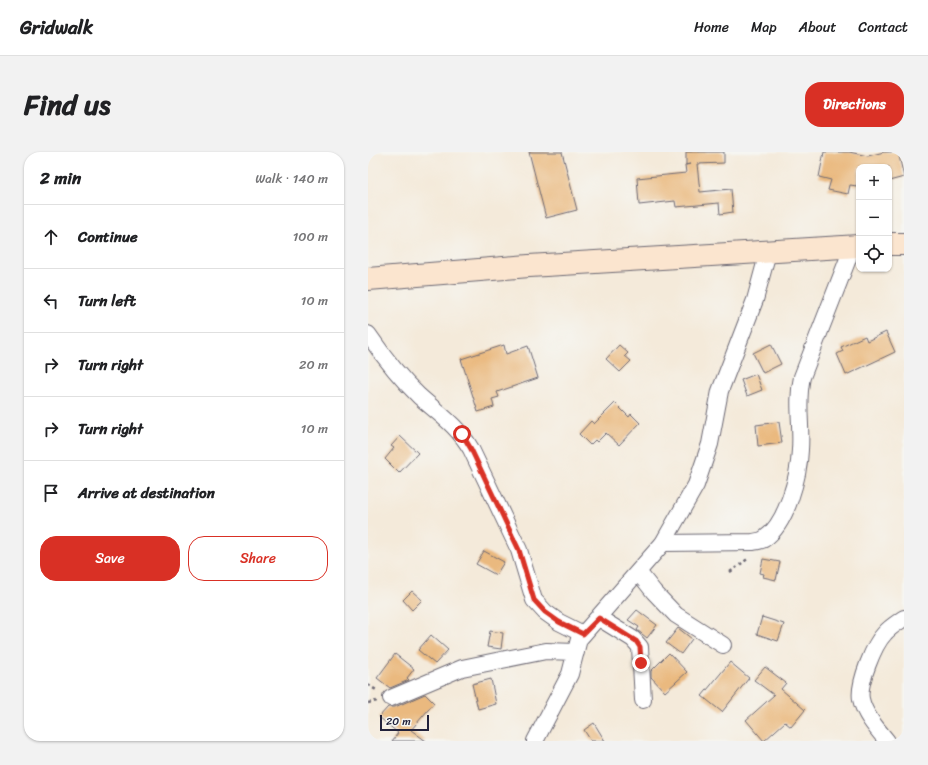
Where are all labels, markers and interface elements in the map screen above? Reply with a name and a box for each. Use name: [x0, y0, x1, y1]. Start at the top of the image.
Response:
text: Gridwalk: [20, 11, 93, 44]
text: Home: [694, 15, 729, 40]
text: Map: [751, 15, 777, 40]
text: About: [799, 15, 836, 40]
text: Contact: [858, 15, 908, 40]
text: Find us: [24, 80, 111, 129]
button: Directions: [805, 82, 904, 127]
text: 2 min: [40, 163, 81, 193]
map controls: [856, 164, 892, 272]
button: +: [856, 164, 892, 200]
text: Walk · 140 m: [255, 167, 328, 190]
button: −: [856, 200, 892, 236]
text: Continue: [78, 224, 138, 250]
text: 100 m: [293, 225, 328, 248]
icon: ahead: [40, 226, 62, 248]
button: locate: [856, 236, 892, 272]
text: Turn left: [78, 288, 136, 314]
text: 10 m: [301, 289, 328, 312]
icon: left: [40, 290, 62, 312]
text: Turn right: [78, 352, 143, 378]
text: 20 m: [299, 353, 328, 376]
icon: right: [40, 354, 62, 376]
text: Turn right: [78, 416, 143, 442]
text: 10 m: [301, 417, 328, 440]
icon: right: [40, 418, 62, 440]
route start: [453, 425, 471, 443]
text: Arrive at destination: [78, 480, 215, 506]
icon: arrive: [40, 482, 62, 504]
button: Save: [40, 536, 180, 581]
button: Share: [188, 536, 328, 581]
route end: [632, 654, 650, 672]
text: 20 m: [386, 712, 411, 731]
scale bar: [380, 713, 429, 732]

